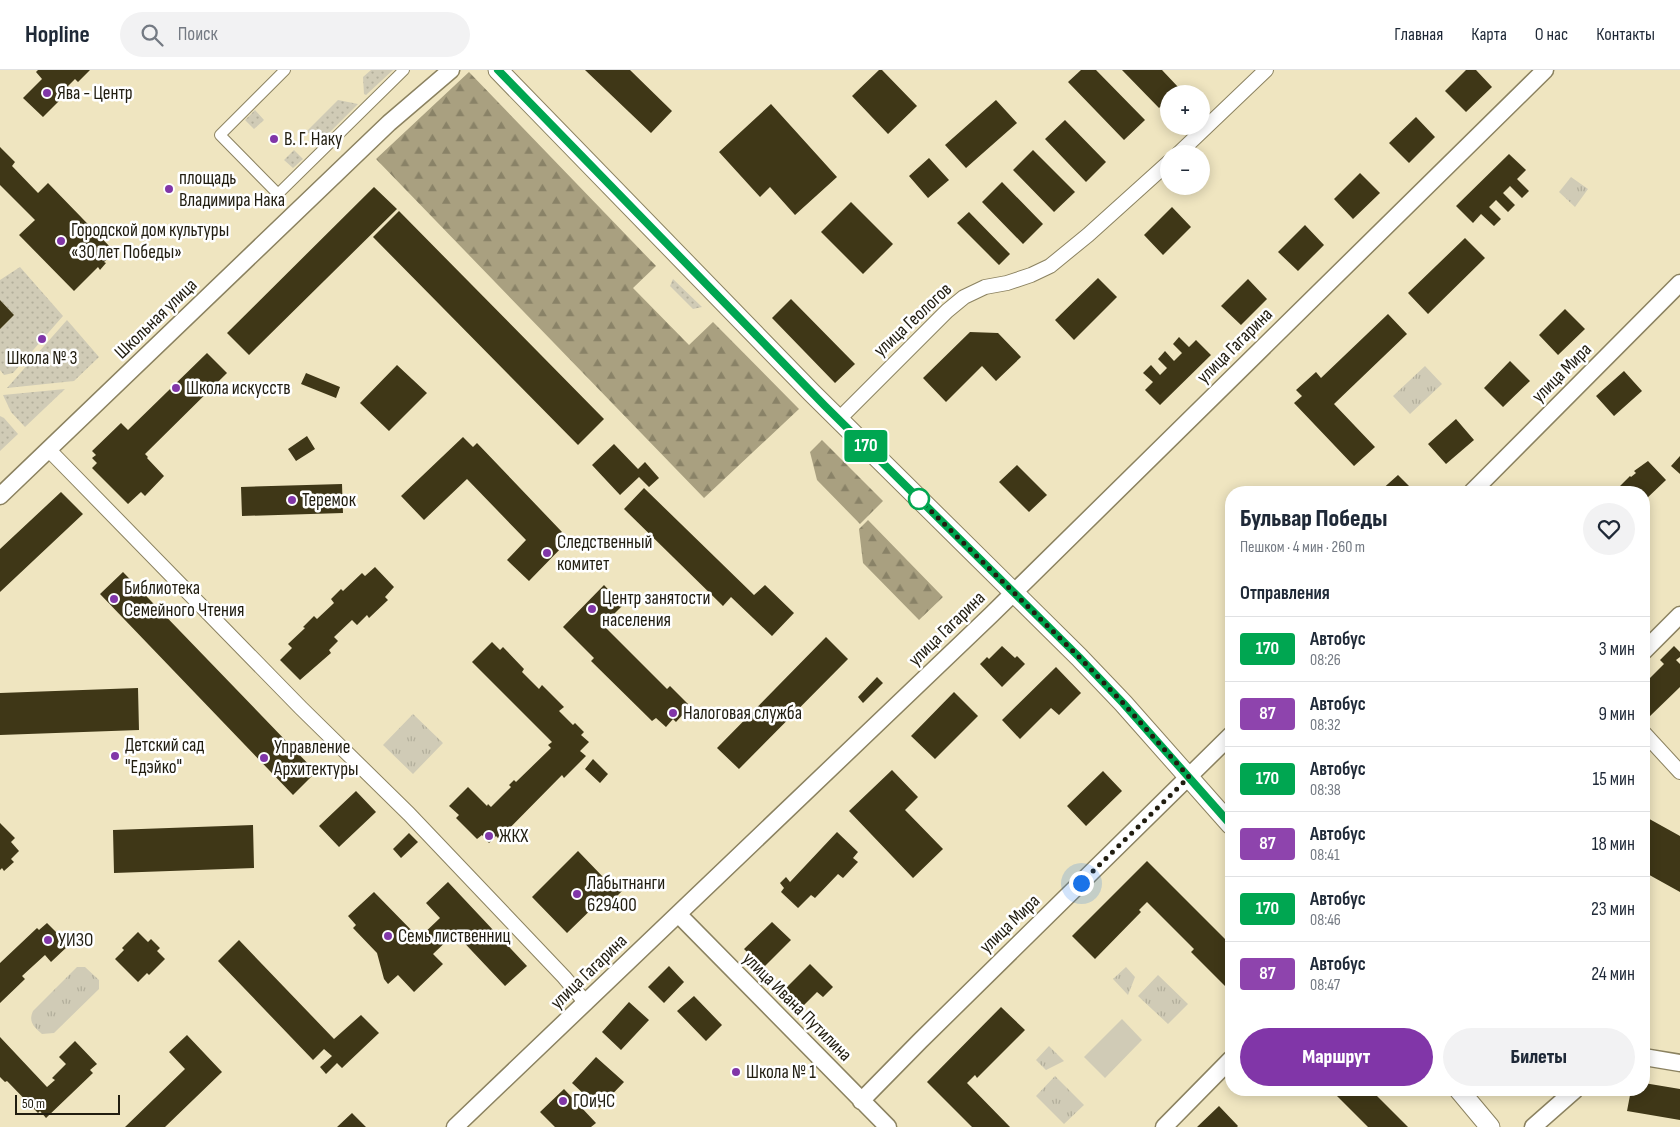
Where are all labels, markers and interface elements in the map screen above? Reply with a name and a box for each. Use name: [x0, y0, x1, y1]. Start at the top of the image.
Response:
search box: [120, 12, 470, 57]
text: Hopline: [25, 20, 90, 49]
icon: search: [138, 21, 166, 49]
text: Поиск: [178, 23, 218, 46]
text: Главная: [1394, 24, 1443, 45]
text: Карта: [1471, 24, 1507, 45]
text: О нас: [1535, 24, 1568, 45]
text: Контакты: [1596, 24, 1655, 45]
place label: Ява - Центр: [57, 82, 133, 105]
map controls: [1160, 85, 1210, 195]
button: +: [1160, 85, 1210, 135]
marker: Ява - Центр: [41, 87, 53, 99]
place label: В. Г. Наку: [284, 128, 343, 151]
marker: В. Г. Наку: [268, 133, 280, 145]
button: −: [1160, 145, 1210, 195]
place label: площадь Владимира Нака: [179, 167, 285, 212]
marker: площадь Владимира Нака: [163, 183, 175, 195]
place label: Городской дом культуры «30 лет Победы»: [71, 219, 229, 264]
marker: Городской дом культуры «30 лет Победы»: [55, 235, 67, 247]
street label: Школьная улица: [110, 274, 202, 364]
street label: улица Геологов: [869, 278, 957, 362]
street label: улица Гагарина: [1192, 303, 1278, 389]
marker: Школа № 3: [36, 333, 48, 345]
street label: улица Мира: [1527, 338, 1597, 408]
place label: Школа № 3: [6, 347, 78, 370]
place label: Школа искусств: [186, 377, 290, 400]
marker: Школа искусств: [170, 382, 182, 394]
line badge: 170: [837, 430, 895, 462]
text: 170: [854, 435, 878, 456]
unlabelled marker: [908, 488, 930, 510]
place label: Теремок: [302, 489, 357, 512]
marker: Теремок: [286, 494, 298, 506]
button: heart: [1583, 503, 1635, 555]
text: Бульвар Победы: [1240, 504, 1387, 533]
place label: Следственный комитет: [557, 531, 652, 576]
text: Пешком · 4 мин · 260 m: [1240, 538, 1365, 557]
marker: Следственный комитет: [541, 547, 553, 559]
place label: Библиотека Семейного Чтения: [124, 577, 244, 622]
text: Отправления: [1240, 582, 1330, 605]
place label: Центр занятости населения: [602, 587, 710, 632]
street label: улица Гагарина: [904, 587, 990, 671]
marker: Библиотека Семейного Чтения: [108, 593, 120, 605]
marker: Центр занятости населения: [586, 603, 598, 615]
text: Автобус: [1310, 628, 1366, 651]
text: 170: [1256, 638, 1279, 659]
text: 3 мин: [1599, 638, 1635, 661]
text: 08:26: [1310, 651, 1341, 670]
text: Автобус: [1310, 693, 1366, 716]
place label: Налоговая служба: [683, 702, 802, 725]
text: 87: [1259, 703, 1276, 724]
text: 9 мин: [1598, 703, 1635, 726]
marker: Налоговая служба: [667, 707, 679, 719]
text: 08:32: [1310, 716, 1340, 735]
place label: Детский сад "Едэйко": [125, 734, 204, 779]
place label: Управление Архитектуры: [273, 736, 359, 781]
marker: Детский сад "Едэйко": [109, 750, 121, 762]
marker: Управление Архитектуры: [258, 752, 270, 764]
text: Автобус: [1310, 758, 1366, 781]
text: 170: [1256, 768, 1279, 789]
text: 15 мин: [1593, 768, 1635, 791]
text: 08:38: [1310, 781, 1341, 800]
text: Автобус: [1310, 823, 1366, 846]
place label: ЖКХ: [499, 825, 528, 848]
marker: ЖКХ: [483, 830, 495, 842]
text: 87: [1259, 833, 1276, 854]
text: 18 мин: [1592, 833, 1635, 856]
text: 08:41: [1310, 846, 1340, 865]
your location: [1069, 871, 1094, 896]
place label: Лабытнанги 629400: [587, 872, 665, 917]
marker: Лабытнанги 629400: [571, 888, 583, 900]
text: Автобус: [1310, 888, 1366, 911]
street label: улица Мира: [975, 890, 1045, 958]
text: 170: [1256, 898, 1279, 919]
text: 23 мин: [1591, 898, 1635, 921]
text: 08:46: [1310, 911, 1341, 930]
place label: Семь лиственниц: [398, 925, 510, 948]
place label: УИЗО: [58, 929, 93, 952]
marker: Семь лиственниц: [382, 930, 394, 942]
street label: улица Гагарина: [546, 930, 632, 1014]
marker: УИЗО: [42, 934, 54, 946]
street label: улица Ивана Путилина: [737, 947, 857, 1067]
text: Автобус: [1310, 953, 1366, 976]
text: 87: [1259, 963, 1276, 984]
text: 24 мин: [1591, 963, 1635, 986]
text: 08:47: [1310, 976, 1340, 995]
button: Маршрут: [1240, 1028, 1433, 1086]
button: Билеты: [1443, 1028, 1635, 1086]
place label: Школа № 1: [746, 1061, 816, 1084]
marker: Школа № 1: [730, 1066, 742, 1078]
place label: ГОиЧС: [573, 1090, 615, 1113]
scale bar: [15, 1092, 120, 1115]
text: 50 m: [22, 1095, 45, 1112]
marker: ГОиЧС: [557, 1095, 569, 1107]

